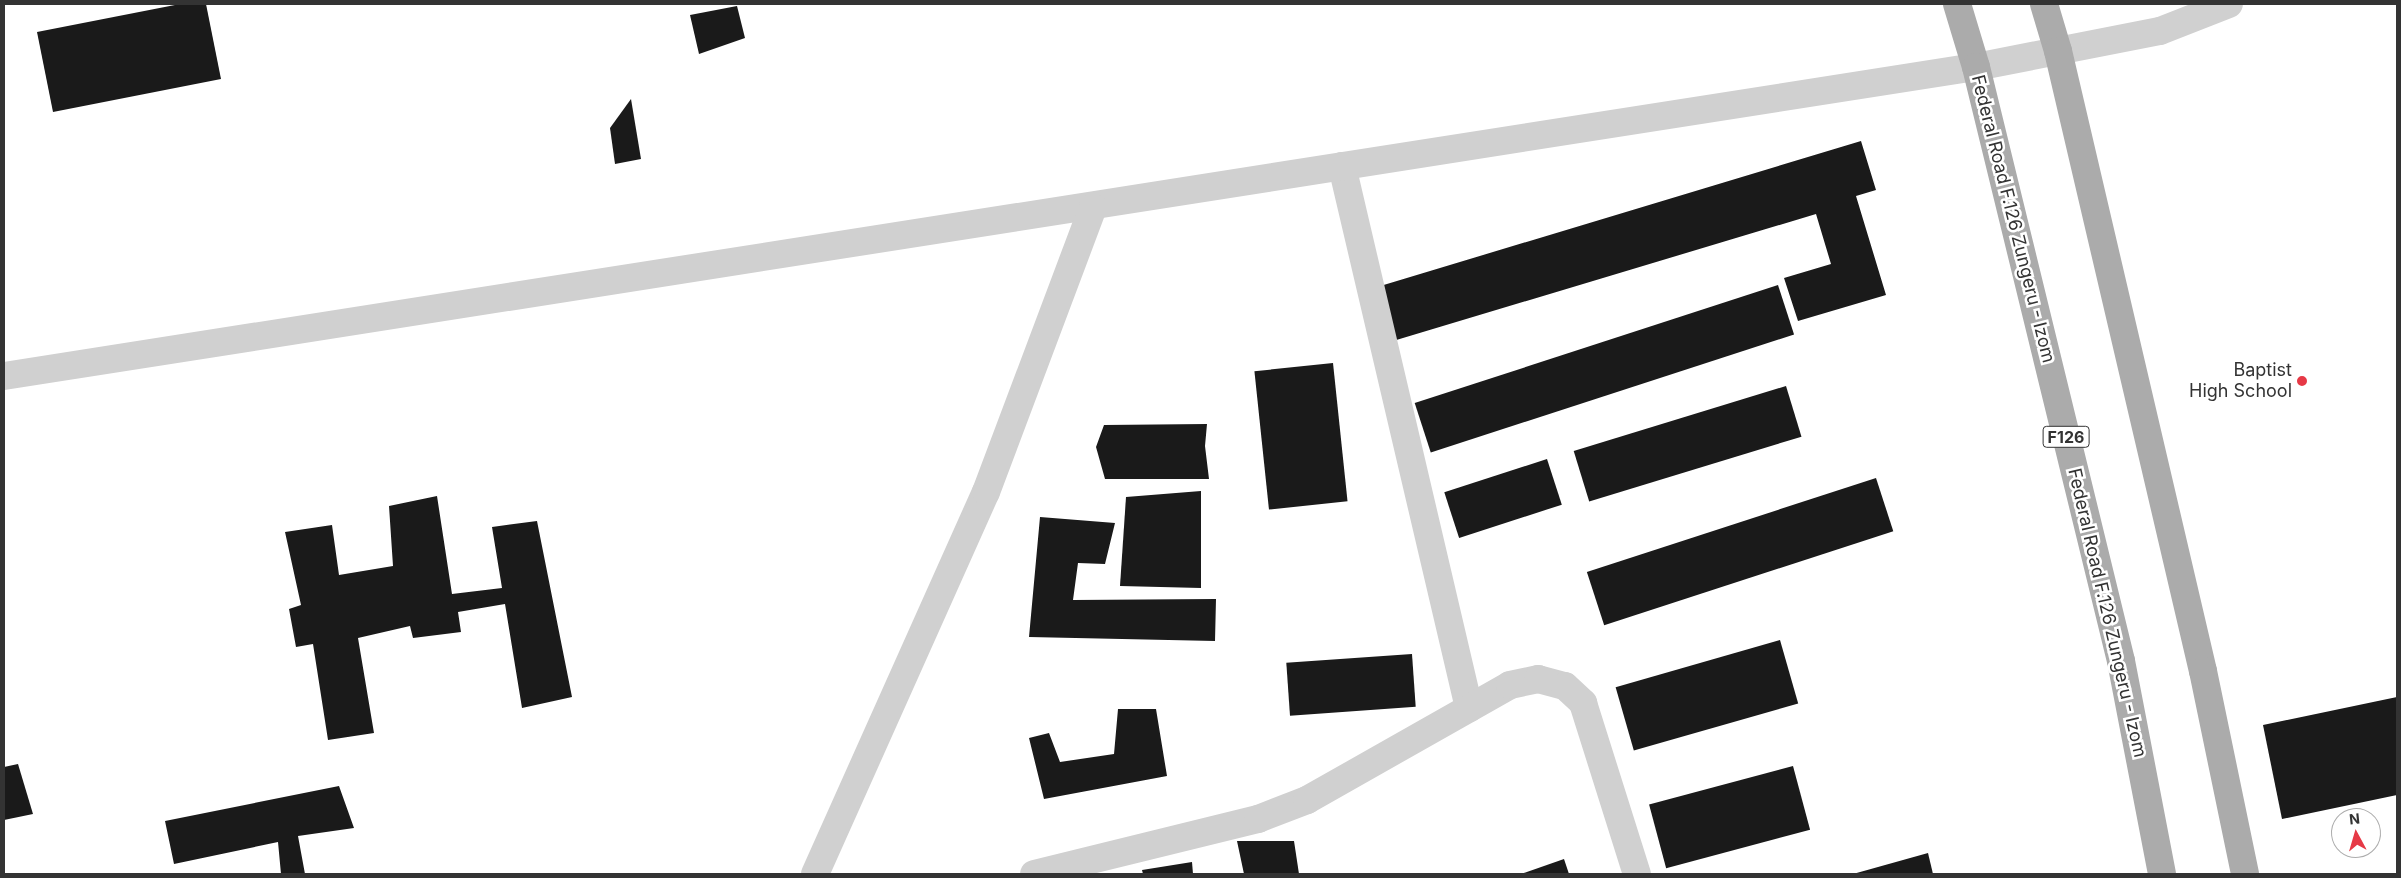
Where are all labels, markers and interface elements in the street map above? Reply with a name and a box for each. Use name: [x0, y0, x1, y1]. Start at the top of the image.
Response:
street label: Federal Road F.126 Zungeru - Izom: [1967, 73, 2059, 365]
place label: Baptist High School: [2189, 360, 2292, 402]
marker: Baptist High School: [2296, 375, 2308, 387]
road number: F126: [2042, 424, 2090, 451]
street label: Federal Road F.126 Zungeru - Izom: [2063, 466, 2151, 760]
north arrow: [2331, 808, 2381, 858]
text: N: [2348, 810, 2361, 828]

